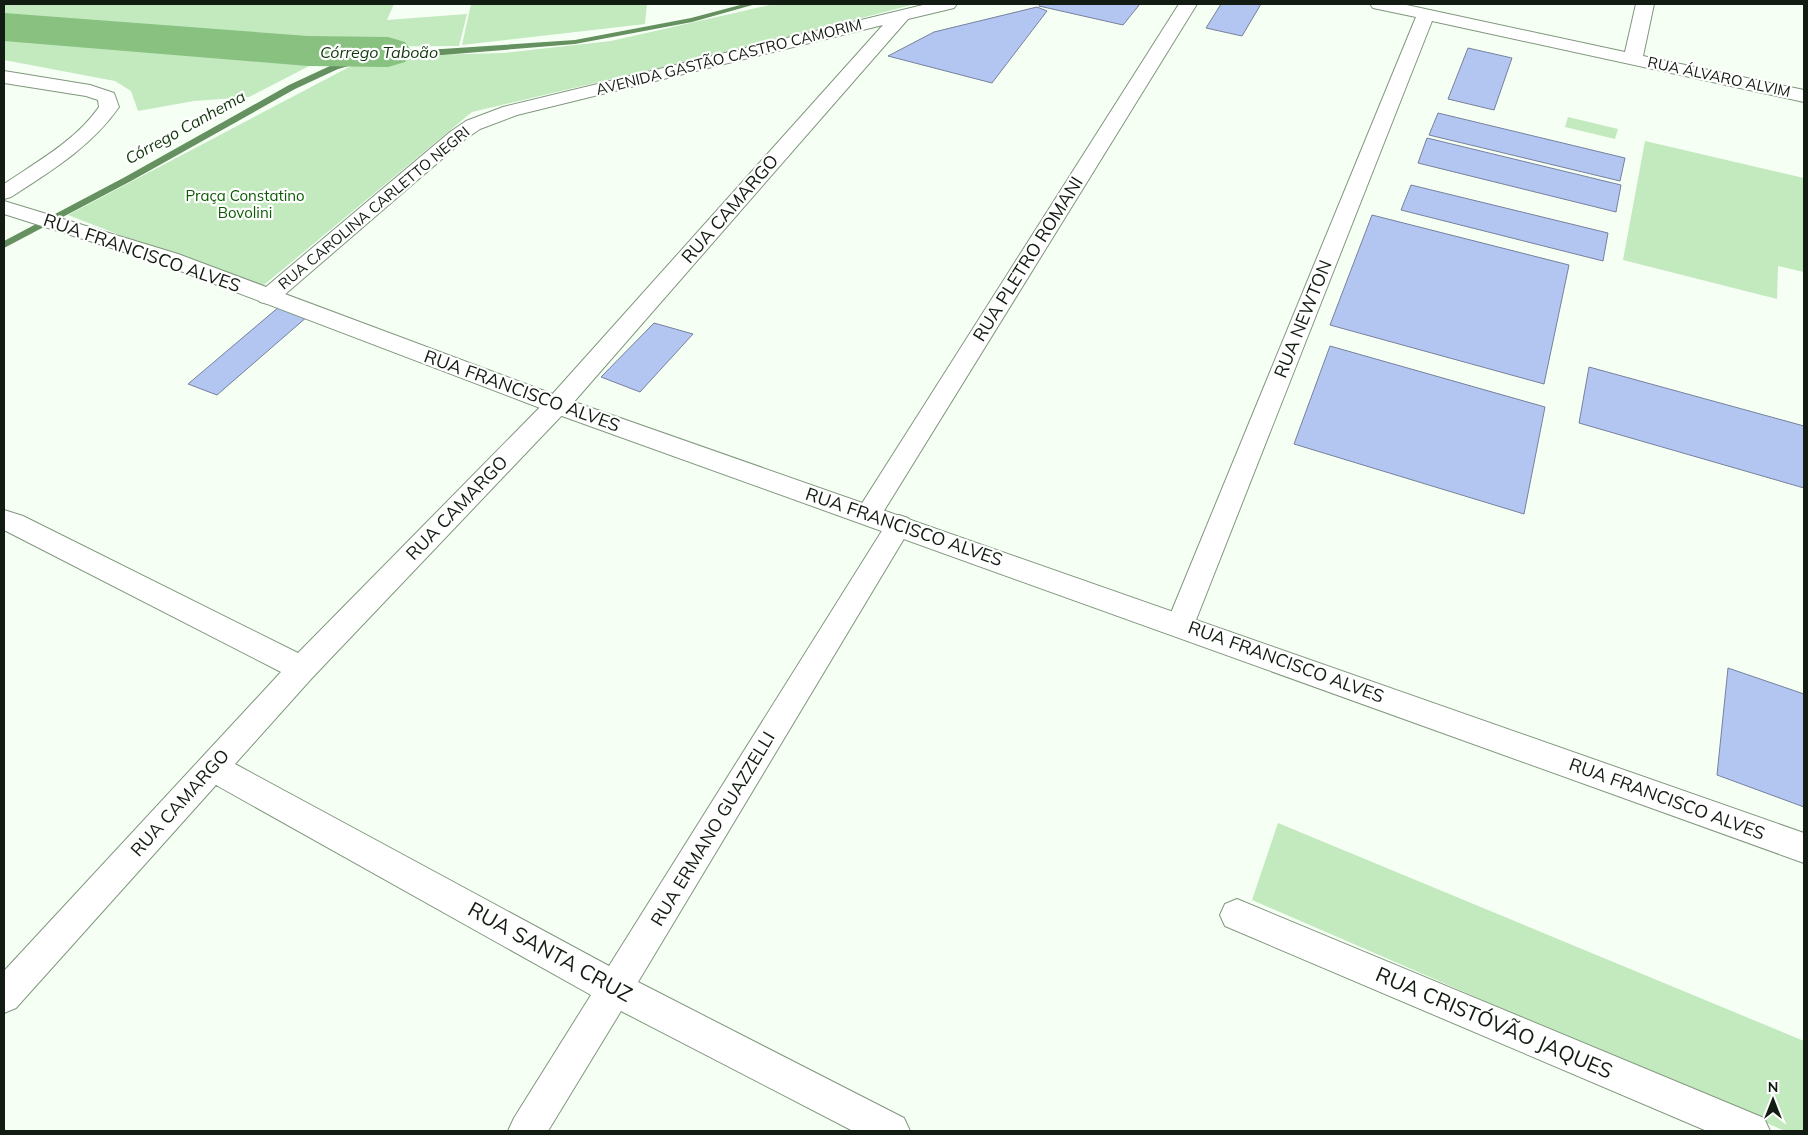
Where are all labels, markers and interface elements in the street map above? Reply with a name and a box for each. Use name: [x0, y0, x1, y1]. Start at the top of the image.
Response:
street label: AVENIDA GASTÃO CASTRO CAMORIM: [594, 14, 864, 99]
water label: Córrego Taboão: [320, 42, 438, 62]
street label: RUA ÁLVARO ALVIM: [1646, 52, 1792, 101]
water label: Córrego Canhema: [122, 86, 249, 168]
street label: RUA CAROLINA CARLETTO NEGRI: [274, 122, 473, 293]
street label: RUA CAMARGO: [676, 150, 783, 268]
street label: RUA PLETRO ROMANI: [967, 172, 1088, 345]
park label: Praça Constatino Bovolini: [185, 186, 305, 222]
street label: RUA FRANCISCO ALVES: [41, 208, 244, 297]
street label: RUA NEWTON: [1268, 257, 1337, 381]
street label: RUA FRANCISCO ALVES: [421, 344, 623, 437]
street label: RUA CAMARGO: [401, 450, 512, 565]
street label: RUA FRANCISCO ALVES: [803, 482, 1006, 571]
street label: RUA FRANCISCO ALVES: [1185, 615, 1387, 708]
street label: RUA ERMANO GUAZZELLI: [645, 727, 780, 930]
street label: RUA CAMARGO: [125, 744, 234, 861]
street label: RUA FRANCISCO ALVES: [1566, 752, 1768, 845]
street label: RUA SANTA CRUZ: [464, 895, 637, 1007]
street label: RUA CRISTÓVÃO JAQUES: [1372, 960, 1617, 1084]
north arrow: [1748, 1075, 1798, 1125]
text: N: [1768, 1078, 1778, 1096]

